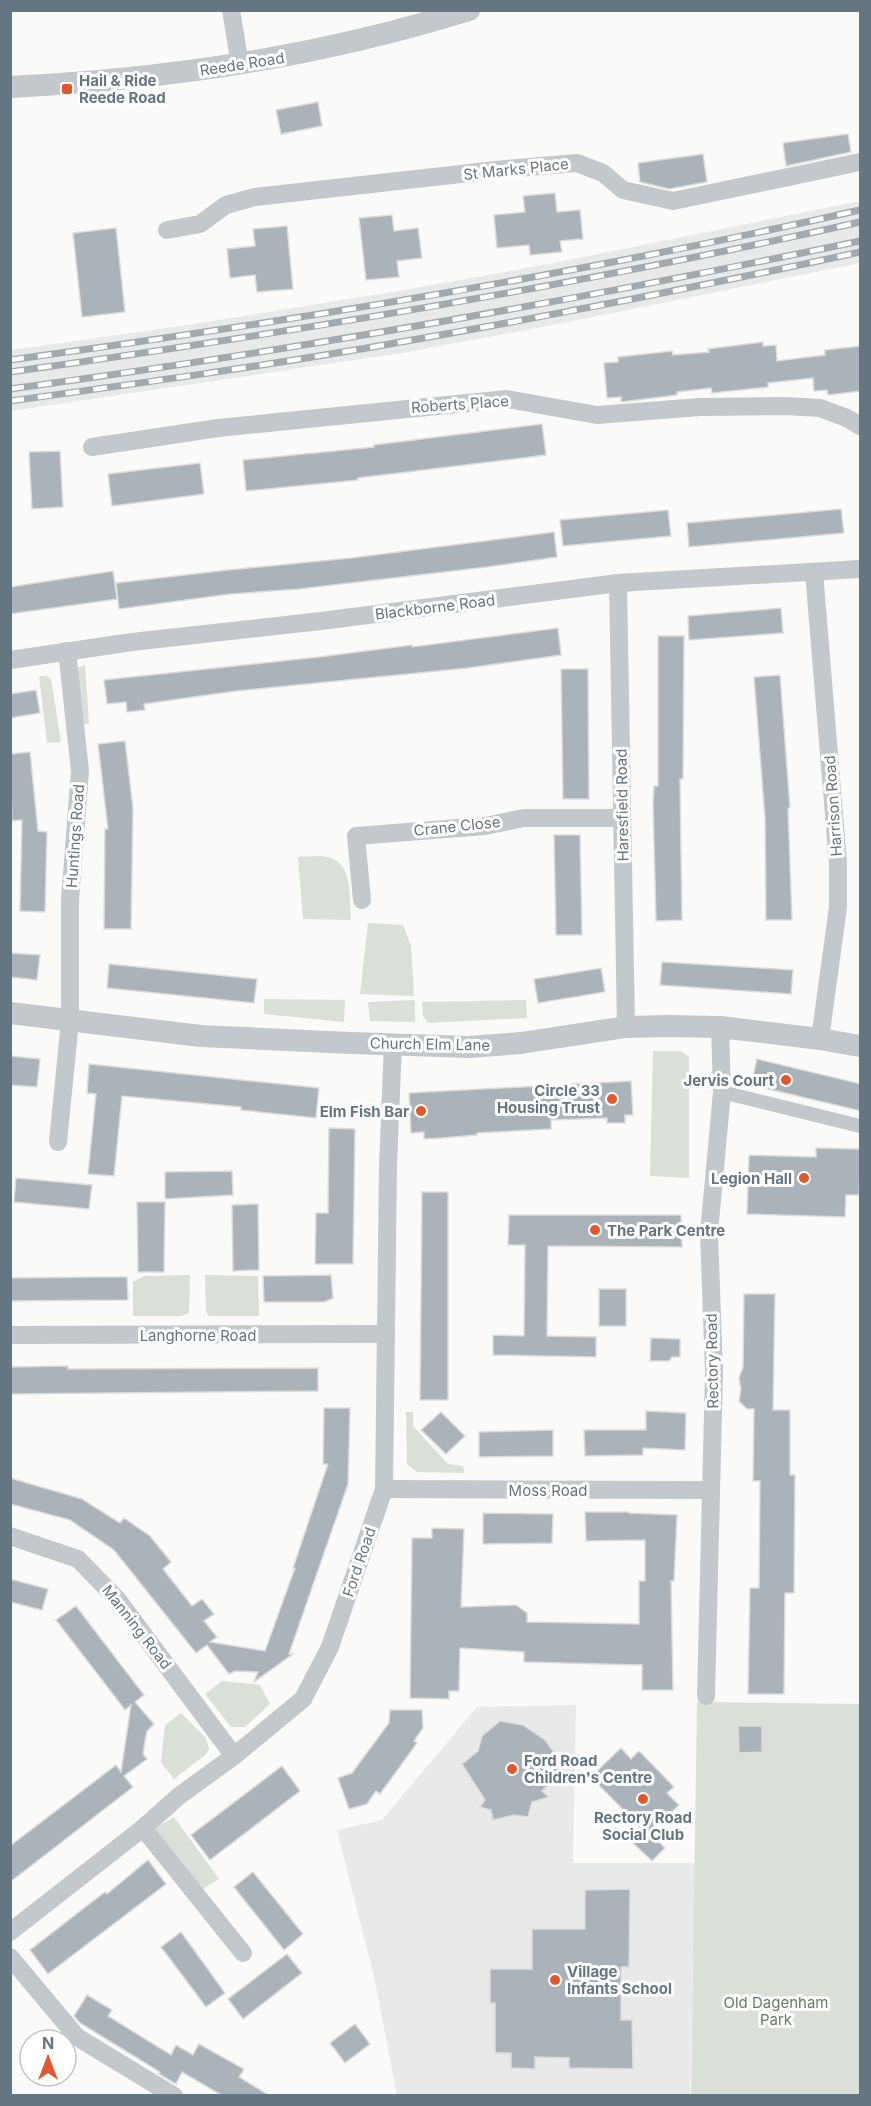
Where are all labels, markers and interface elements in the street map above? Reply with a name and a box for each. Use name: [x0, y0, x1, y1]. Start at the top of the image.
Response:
street label: Reede Road: [198, 48, 286, 80]
place label: Hail & Ride Reede Road: [79, 71, 166, 107]
marker: Hail & Ride Reede Road: [60, 82, 74, 96]
street label: St Marks Place: [462, 154, 570, 184]
street label: Roberts Place: [410, 391, 510, 417]
street label: Blackborne Road: [374, 590, 496, 624]
street label: Haresfield Road: [612, 748, 632, 862]
street label: Harrison Road: [820, 755, 846, 857]
street label: Huntings Road: [62, 784, 88, 888]
street label: Crane Close: [413, 812, 501, 840]
street label: Church Elm Lane: [370, 1033, 490, 1055]
place label: Jervis Court: [683, 1071, 774, 1090]
marker: Jervis Court: [779, 1073, 793, 1087]
place label: Circle 33 Housing Trust: [497, 1081, 600, 1117]
marker: Circle 33 Housing Trust: [605, 1092, 619, 1106]
place label: Elm Fish Bar: [320, 1102, 409, 1121]
marker: Elm Fish Bar: [414, 1104, 428, 1118]
place label: Legion Hall: [711, 1169, 792, 1188]
marker: Legion Hall: [797, 1171, 811, 1185]
place label: The Park Centre: [607, 1221, 725, 1240]
marker: The Park Centre: [588, 1223, 602, 1237]
street label: Rectory Road: [702, 1313, 722, 1409]
street label: Langhorne Road: [140, 1326, 256, 1345]
street label: Moss Road: [509, 1481, 587, 1500]
street label: Ford Road: [338, 1525, 380, 1599]
street label: Manning Road: [98, 1581, 176, 1673]
place label: Ford Road Children's Centre: [524, 1751, 652, 1787]
marker: Ford Road Children's Centre: [505, 1762, 519, 1776]
marker: Rectory Road Social Club: [636, 1792, 650, 1806]
place label: Rectory Road Social Club: [594, 1808, 692, 1844]
place label: Village Infants School: [567, 1962, 672, 1998]
marker: Village Infants School: [548, 1973, 562, 1987]
park label: Old Dagenham Park: [724, 1993, 829, 2029]
north arrow: [18, 2028, 78, 2088]
text: N: [42, 2033, 54, 2053]

